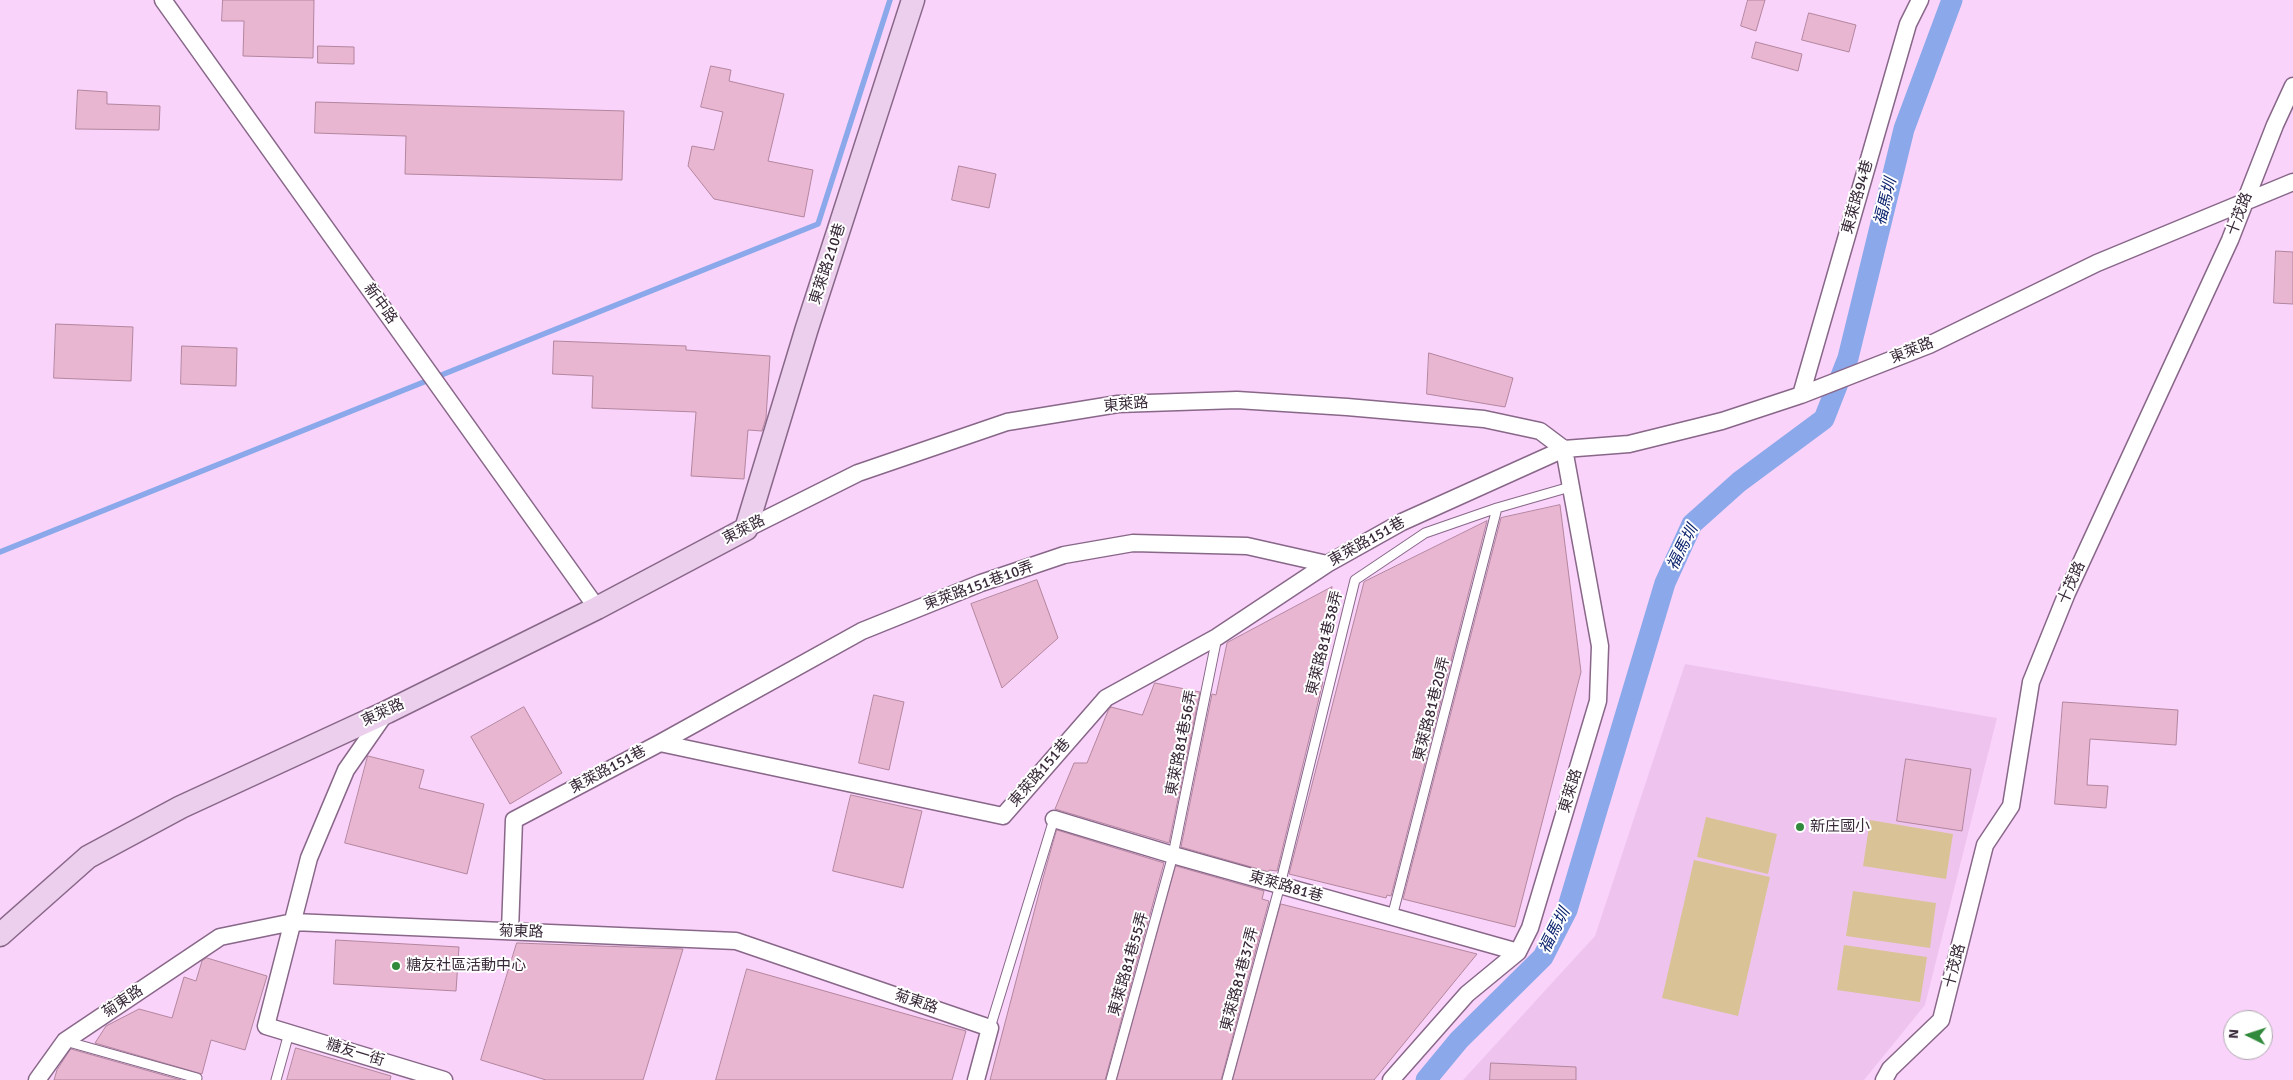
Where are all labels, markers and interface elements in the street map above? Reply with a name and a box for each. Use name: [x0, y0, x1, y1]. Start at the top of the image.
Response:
street label: 東萊路94巷: [1839, 158, 1877, 236]
water label: 福馬圳: [1871, 176, 1901, 228]
street label: 十茂路: [2224, 190, 2256, 238]
street label: 東萊路210巷: [806, 221, 850, 307]
street label: 新中路: [359, 281, 401, 327]
street label: 東萊路: [1888, 334, 1936, 368]
street label: 東萊路: [1103, 394, 1149, 416]
street label: 東萊路: [720, 512, 768, 548]
street label: 東萊路151巷: [1326, 514, 1408, 570]
water label: 福馬圳: [1664, 522, 1702, 574]
street label: 東萊路151巷10弄: [922, 558, 1036, 614]
street label: 十茂路: [2055, 559, 2089, 607]
street label: 東萊路81巷38弄: [1303, 589, 1347, 697]
street label: 東萊路81巷20弄: [1410, 655, 1454, 763]
street label: 東萊路81巷56弄: [1163, 689, 1201, 797]
street label: 東萊路: [359, 695, 407, 731]
street label: 東萊路151巷: [1006, 735, 1074, 811]
street label: 東萊路151巷: [567, 742, 649, 798]
street label: 東萊路: [1556, 767, 1586, 815]
place label: 新庄國小: [1810, 818, 1870, 836]
marker: 新庄國小: [1794, 821, 1806, 833]
street label: 東萊路81巷: [1247, 868, 1325, 906]
water label: 福馬圳: [1536, 905, 1574, 957]
street label: 東萊路81巷55弄: [1106, 910, 1152, 1018]
street label: 菊東路: [498, 922, 544, 942]
street label: 東萊路81巷37弄: [1217, 925, 1263, 1033]
street label: 十茂路: [1940, 942, 1970, 990]
place label: 糖友社區活動中心: [406, 957, 526, 975]
marker: 糖友社區活動中心: [390, 960, 402, 972]
street label: 菊東路: [99, 982, 147, 1022]
street label: 菊東路: [892, 986, 940, 1018]
north arrow: [2223, 1010, 2273, 1060]
text: N: [2225, 1029, 2242, 1039]
street label: 糖友一街: [324, 1036, 386, 1070]

